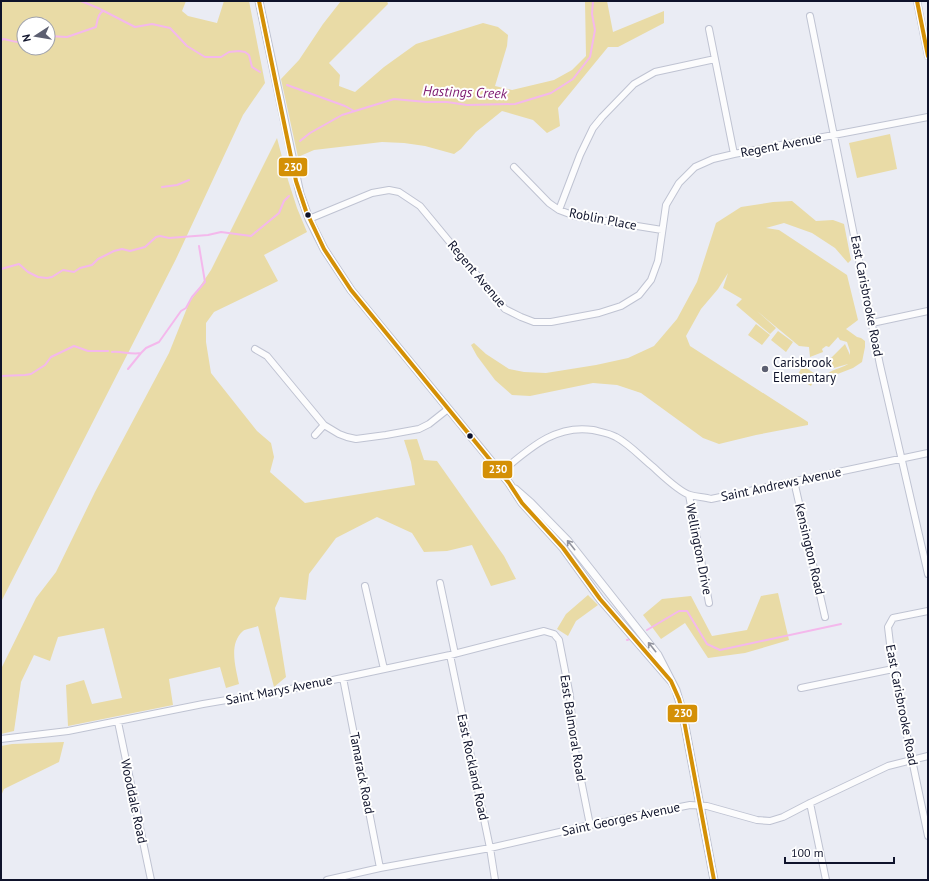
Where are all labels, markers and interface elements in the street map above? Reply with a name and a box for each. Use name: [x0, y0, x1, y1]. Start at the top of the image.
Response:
north arrow: [16, 16, 56, 56]
text: N: [19, 33, 34, 43]
water label: Hastings Creek: [423, 82, 508, 102]
street label: Regent Avenue: [739, 129, 823, 161]
line badge: 230: [278, 157, 308, 177]
text: 230: [284, 160, 302, 174]
street label: Roblin Place: [568, 204, 638, 234]
unlabelled marker: [303, 210, 313, 220]
street label: East Carisbrooke Road: [847, 234, 887, 358]
street label: Regent Avenue: [444, 237, 510, 311]
place label: Carisbrook Elementary: [773, 354, 836, 386]
marker: Carisbrook Elementary: [760, 364, 770, 374]
unlabelled marker: [465, 431, 475, 441]
line badge: 230: [482, 460, 513, 479]
text: 230: [489, 462, 507, 476]
street label: Saint Andrews Avenue: [719, 463, 843, 505]
street label: Wellington Drive: [682, 502, 716, 596]
street label: Kensington Road: [791, 502, 829, 596]
one-way arrow: [566, 540, 575, 550]
one-way arrow: [647, 641, 656, 652]
street label: East Carisbrooke Road: [882, 643, 922, 767]
street label: Saint Marys Avenue: [224, 671, 334, 709]
street label: East Balmoral Road: [556, 673, 590, 783]
line badge: 230: [667, 704, 698, 723]
text: 230: [674, 706, 692, 720]
street label: East Rockland Road: [453, 712, 493, 822]
street label: Tamarack Road: [346, 731, 378, 815]
street label: Wooddale Road: [117, 757, 151, 845]
street label: Saint Georges Avenue: [560, 798, 682, 840]
scale bar: [785, 839, 894, 865]
text: 100 m: [791, 845, 824, 860]

